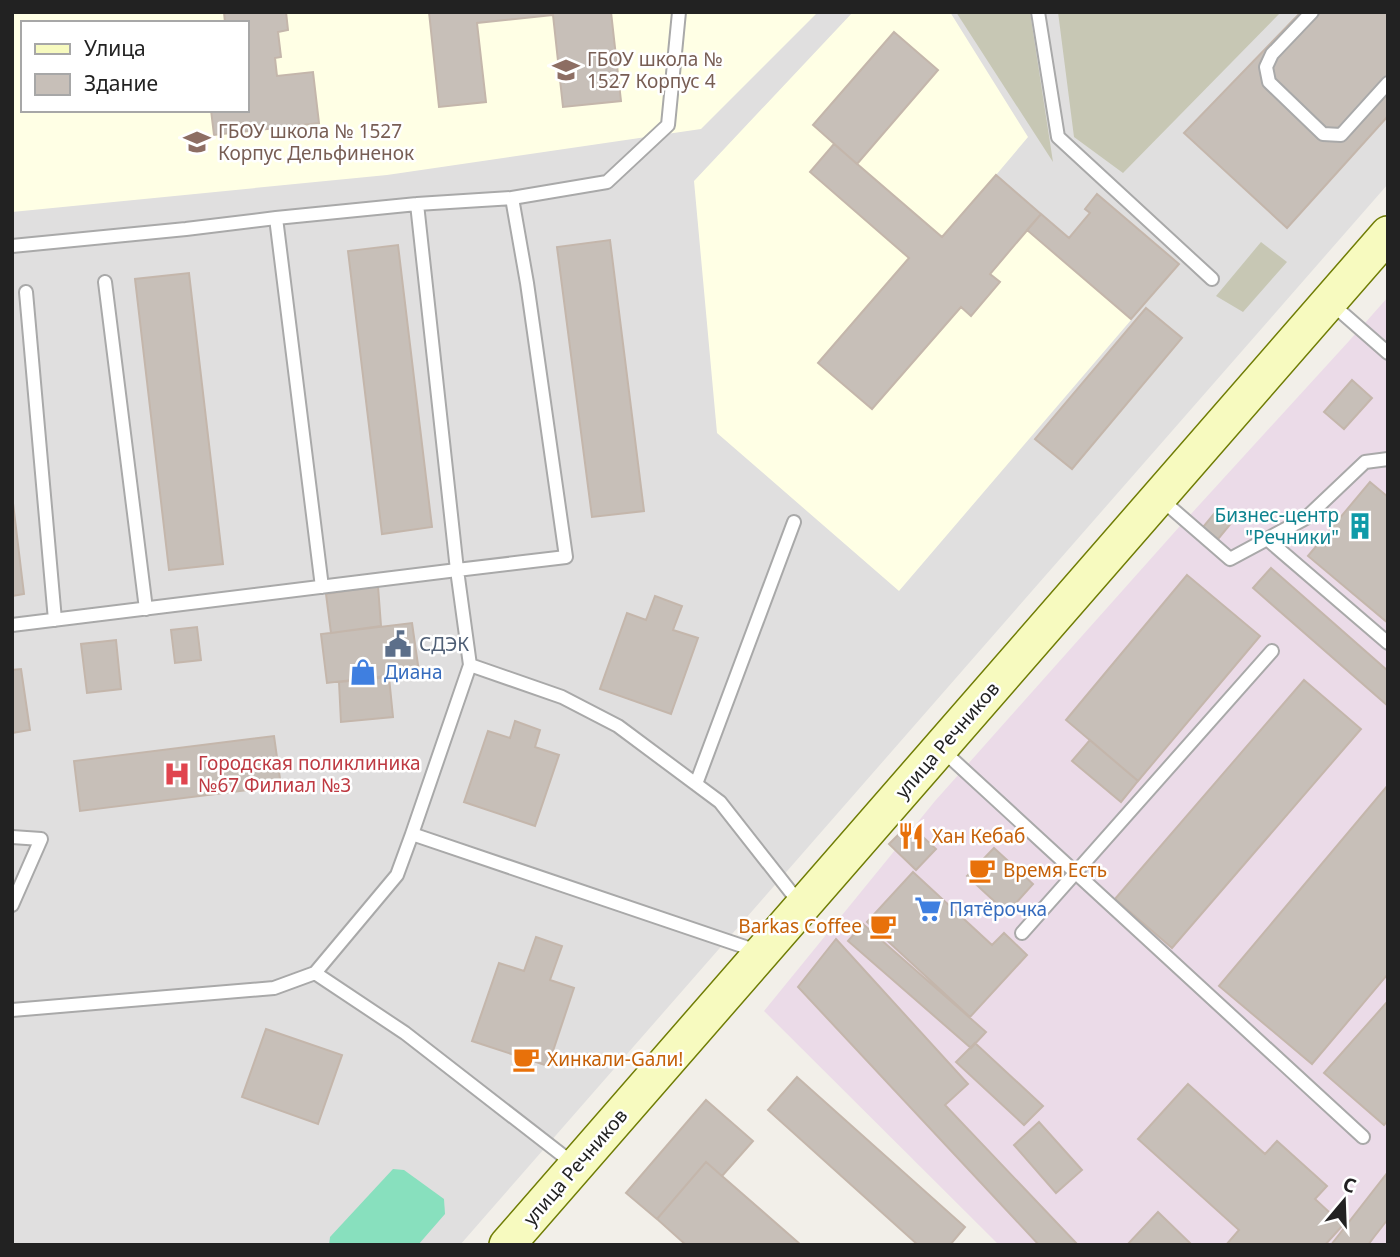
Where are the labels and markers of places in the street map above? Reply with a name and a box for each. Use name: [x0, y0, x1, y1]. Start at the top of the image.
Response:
place label: ГБОУ школа № 1527 Корпус 4: [587, 46, 723, 94]
school or university icon: ГБОУ школа № 1527 Корпус 4: [551, 55, 581, 85]
place label: ГБОУ школа № 1527 Корпус Дельфиненок: [218, 118, 414, 166]
school or university icon: ГБОУ школа № 1527 Корпус Дельфиненок: [182, 127, 212, 157]
place label: Бизнес-центр "Речники": [1214, 502, 1339, 550]
building icon: Бизнес-центр "Речники": [1345, 511, 1375, 541]
public building icon: СДЭК: [383, 629, 413, 659]
place label: СДЭК: [419, 631, 469, 657]
shop icon: Диана: [348, 657, 378, 687]
place label: Диана: [384, 659, 442, 685]
place label: Городская поликлиника №67 Филиал №3: [198, 750, 420, 798]
hospital icon: Городская поликлиника №67 Филиал №3: [162, 759, 192, 789]
restaurant icon: Хан Кебаб: [896, 821, 926, 851]
place label: Хан Кебаб: [932, 823, 1025, 849]
cafe icon: Время Есть: [967, 855, 997, 885]
place label: Время Есть: [1003, 857, 1107, 883]
supermarket icon: Пятёрочка: [913, 894, 943, 924]
place label: Пятёрочка: [949, 896, 1047, 922]
cafe icon: Barkas Coffee: [868, 911, 898, 941]
place label: Barkas Coffee: [738, 913, 862, 939]
cafe icon: Хинкали-Gали!: [511, 1044, 541, 1074]
place label: Хинкали-Gали!: [547, 1046, 683, 1072]

